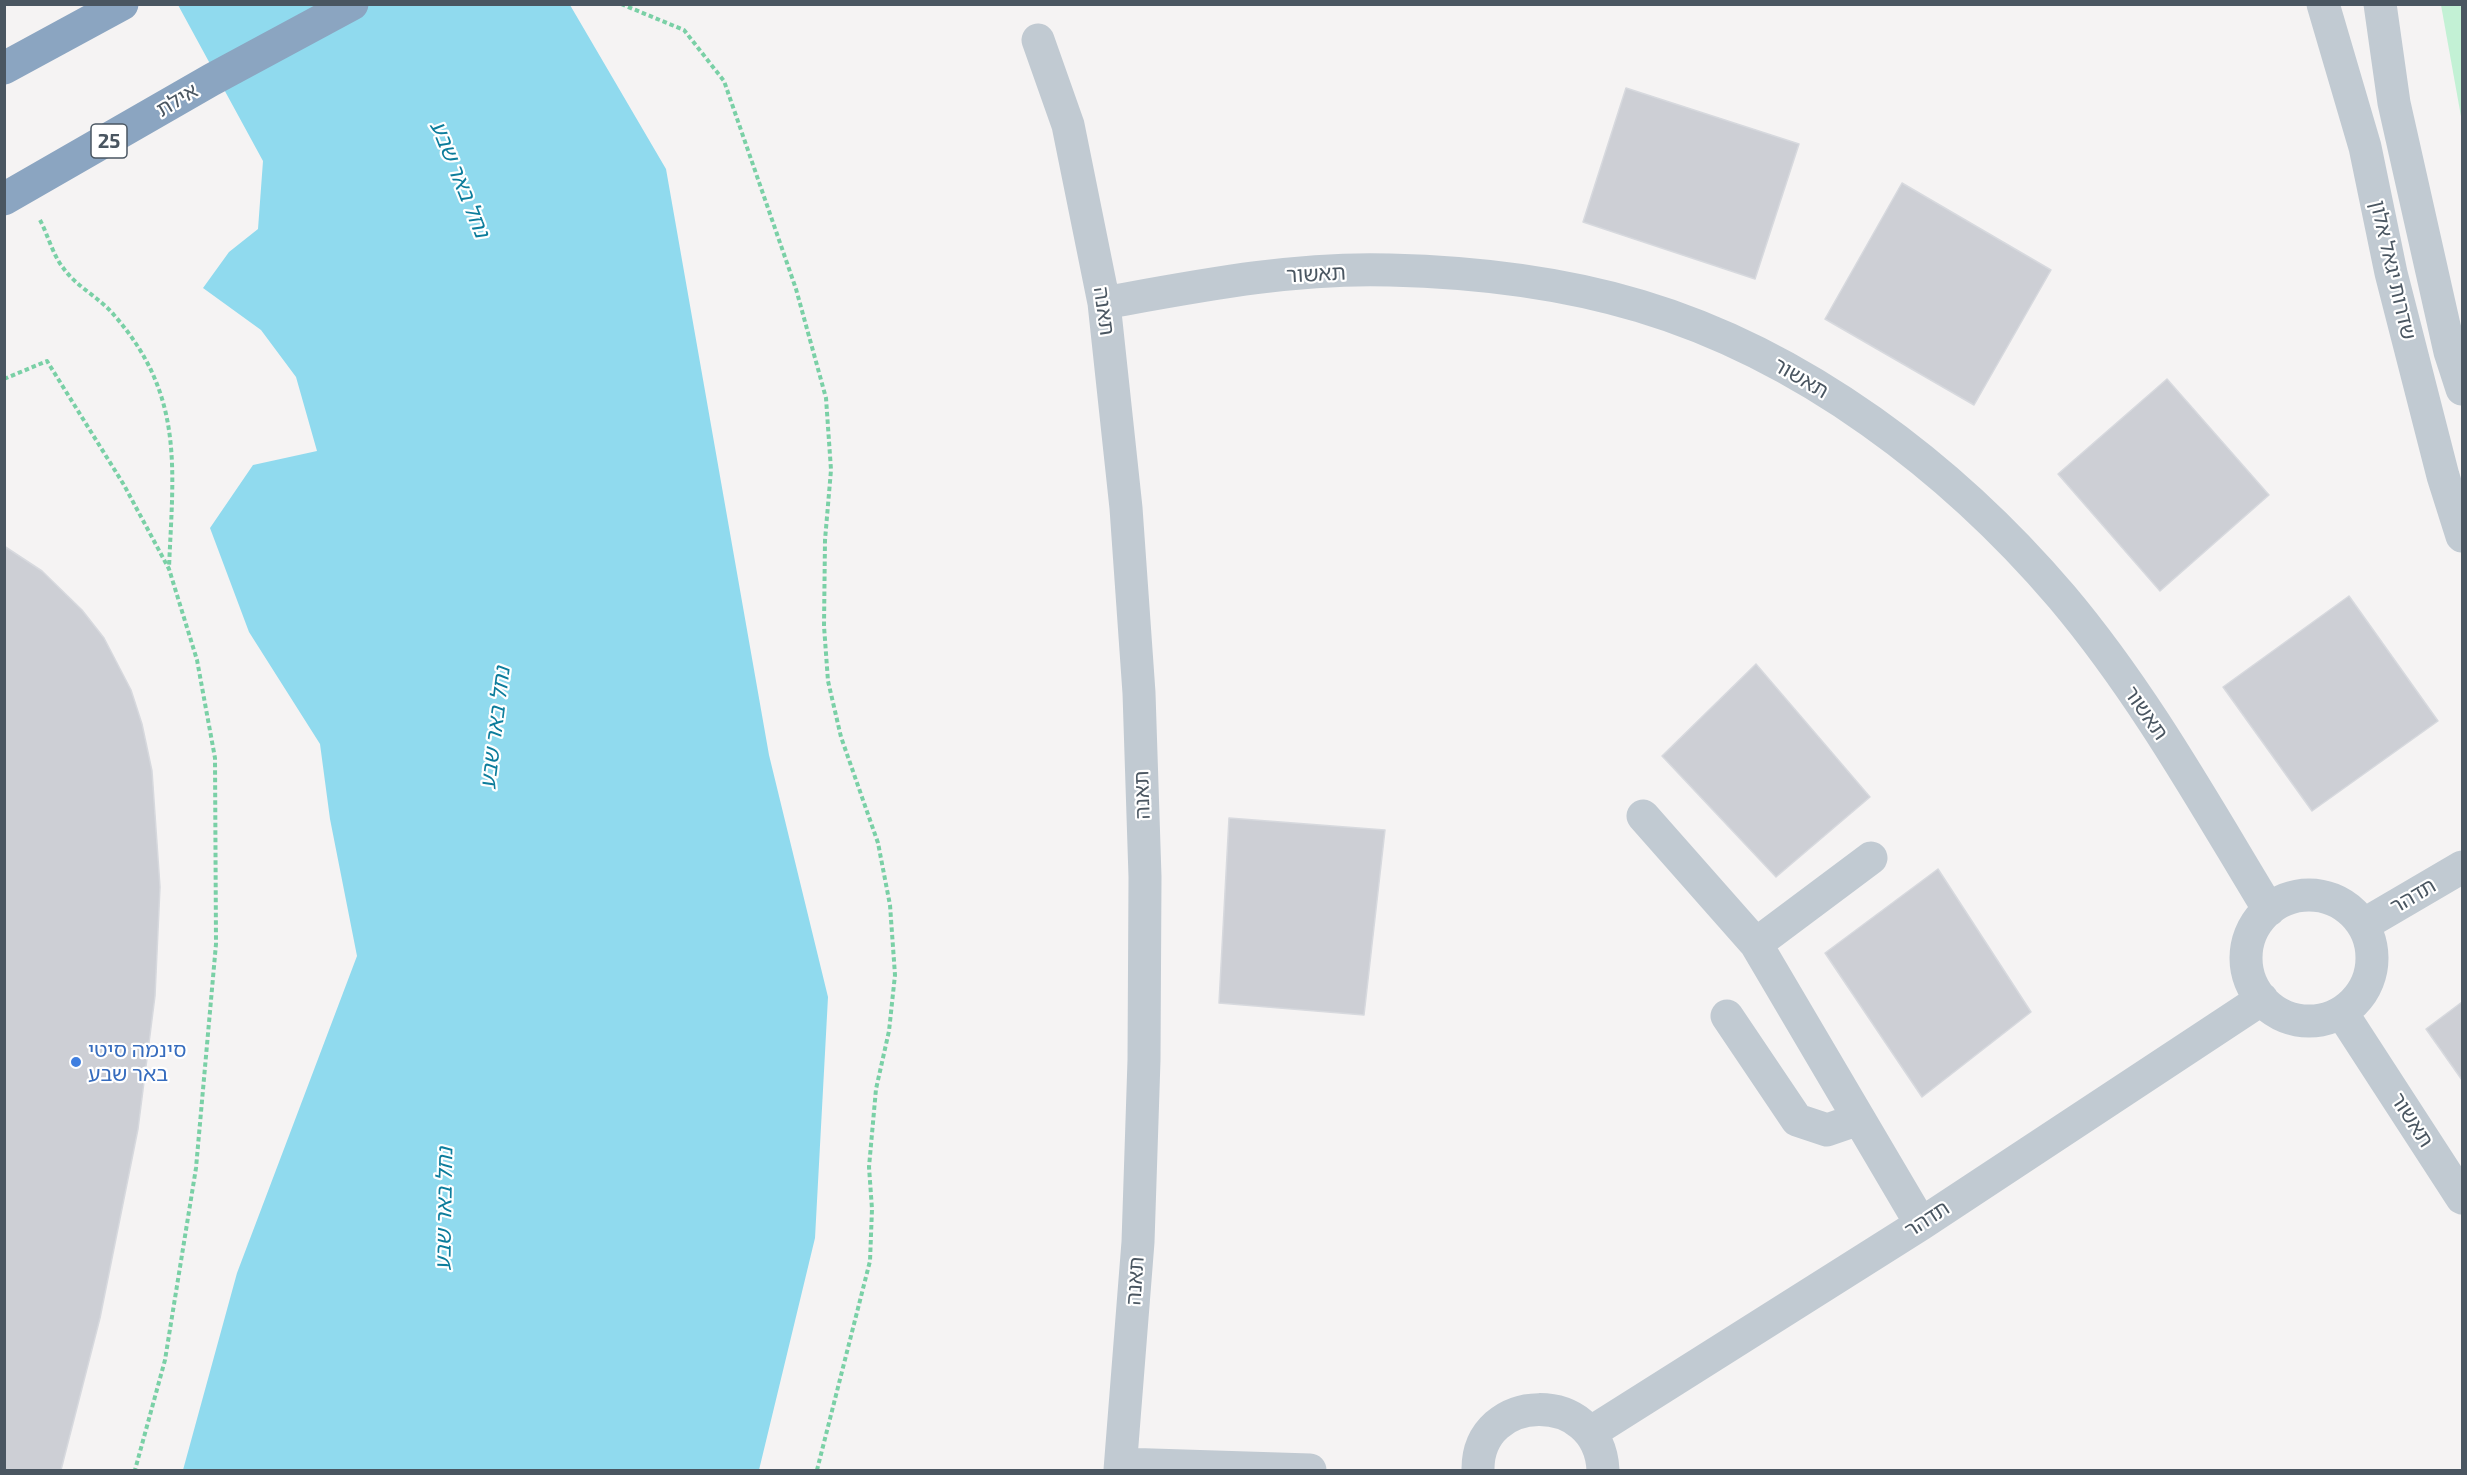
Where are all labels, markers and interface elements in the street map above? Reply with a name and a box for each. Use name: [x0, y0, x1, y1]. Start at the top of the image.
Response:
street label: אילת: [152, 78, 202, 122]
water label: נחל באר שבע: [425, 117, 495, 241]
road number: 25: [91, 124, 127, 158]
street label: שדרות יגאל אלון: [2365, 198, 2421, 342]
street label: תאשור: [1286, 260, 1346, 288]
street label: תאנה: [1088, 285, 1120, 337]
street label: תאשור: [1769, 352, 1833, 404]
water label: נחל באר שבע: [474, 665, 516, 791]
street label: תאשור: [2119, 681, 2173, 745]
street label: תאנה: [1129, 770, 1155, 820]
street label: תדהר: [2386, 873, 2440, 919]
place label: סינמה סיטי באר שבע: [88, 1037, 186, 1087]
marker: סינמה סיטי באר שבע: [69, 1055, 83, 1069]
street label: תאשור: [2385, 1088, 2439, 1152]
water label: נחל באר שבע: [430, 1147, 458, 1271]
street label: תדהר: [1900, 1195, 1954, 1243]
street label: תאנה: [1121, 1256, 1149, 1306]

